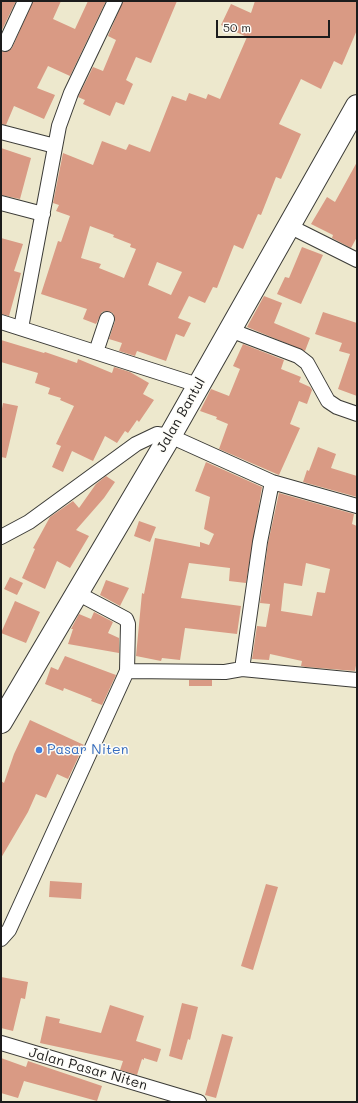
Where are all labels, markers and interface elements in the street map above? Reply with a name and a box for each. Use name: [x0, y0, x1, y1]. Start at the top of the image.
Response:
scale bar: [218, 12, 332, 38]
text: 50 m: [223, 19, 251, 35]
street label: Jalan Bantul: [153, 375, 209, 455]
place label: Pasar Niten: [47, 742, 129, 758]
marker: Pasar Niten: [34, 745, 44, 755]
street label: Jalan Pasar Niten: [27, 1044, 149, 1094]

